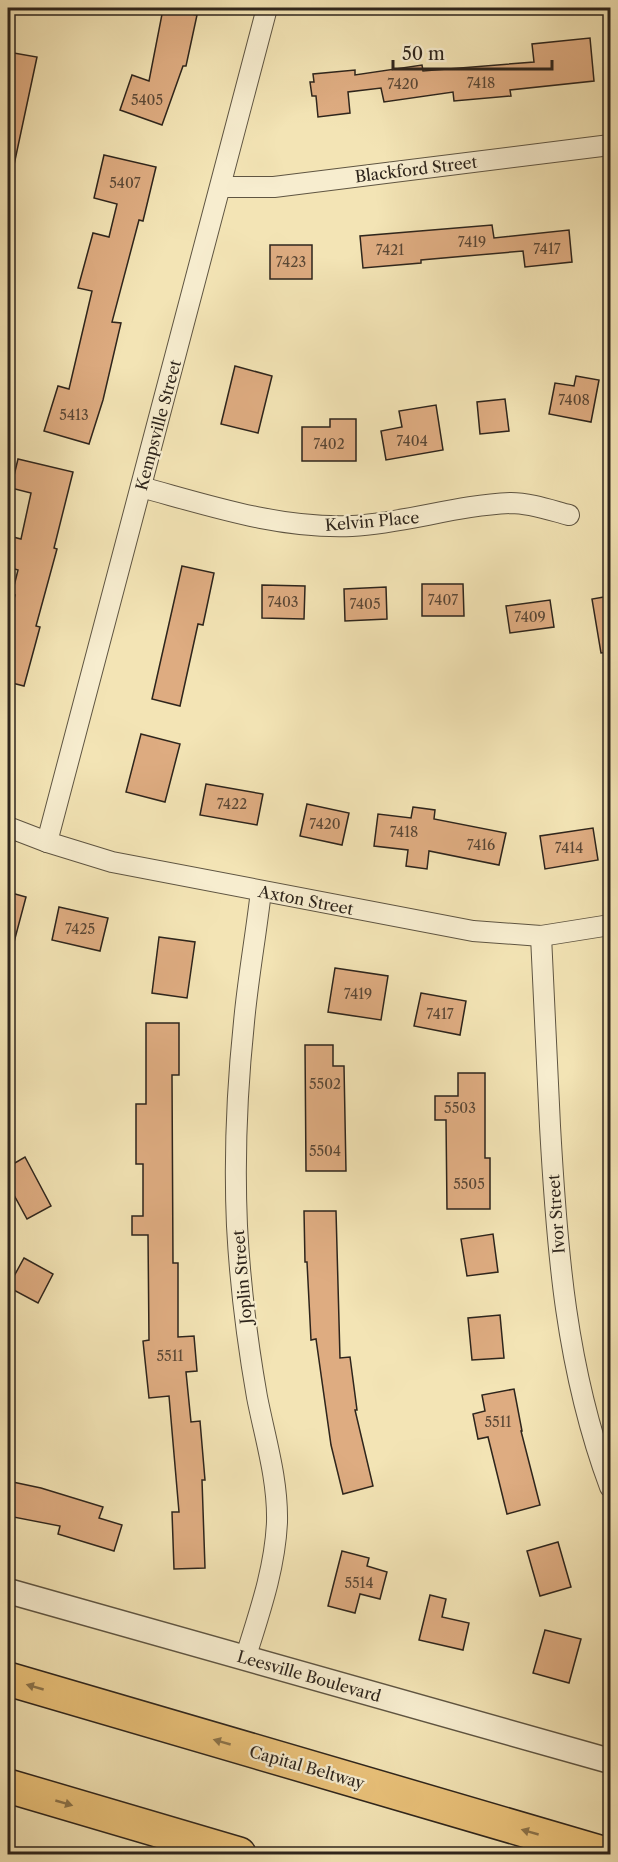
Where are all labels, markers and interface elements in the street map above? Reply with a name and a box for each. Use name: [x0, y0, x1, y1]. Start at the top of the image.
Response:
scale bar: [393, 33, 552, 71]
text: 50 m: [402, 43, 445, 65]
house number: 7418: [467, 74, 495, 92]
house number: 7420: [387, 75, 419, 93]
house number: 5405: [131, 91, 163, 109]
street label: Blackford Street: [354, 152, 479, 186]
house number: 5407: [109, 174, 141, 192]
house number: 7419: [458, 233, 486, 251]
house number: 7417: [533, 240, 561, 258]
house number: 7421: [376, 241, 404, 259]
house number: 7423: [276, 253, 306, 271]
street label: Kempsville Street: [131, 357, 185, 492]
house number: 7408: [558, 391, 590, 409]
house number: 5413: [59, 406, 89, 424]
house number: 7404: [396, 432, 428, 450]
house number: 7402: [313, 435, 345, 453]
street label: Kelvin Place: [324, 507, 420, 535]
house number: 7407: [428, 591, 458, 609]
house number: 7403: [267, 593, 299, 611]
house number: 7405: [349, 595, 381, 613]
house number: 7409: [514, 608, 546, 626]
house number: 7422: [217, 795, 247, 813]
house number: 7420: [309, 815, 341, 833]
house number: 7418: [390, 823, 418, 841]
house number: 7416: [467, 836, 495, 854]
house number: 7414: [555, 839, 583, 857]
street label: Axton Street: [256, 881, 355, 919]
house number: 7425: [65, 920, 95, 938]
house number: 7419: [344, 985, 372, 1003]
house number: 7417: [426, 1005, 454, 1023]
house number: 5502: [309, 1075, 341, 1093]
house number: 5503: [444, 1099, 476, 1117]
house number: 5504: [309, 1142, 341, 1160]
street label: Ivor Street: [543, 1173, 569, 1254]
house number: 5505: [453, 1175, 485, 1193]
street label: Joplin Street: [228, 1229, 256, 1328]
house number: 5511: [157, 1347, 184, 1365]
house number: 5511: [485, 1413, 512, 1431]
house number: 5514: [344, 1574, 374, 1592]
street label: Leesville Boulevard: [235, 1646, 383, 1706]
one-way arrow: [26, 1682, 44, 1691]
one-way arrow: [213, 1737, 231, 1746]
street label: Capital Beltway: [247, 1741, 368, 1793]
one-way arrow: [55, 1799, 73, 1808]
one-way arrow: [521, 1827, 539, 1836]

